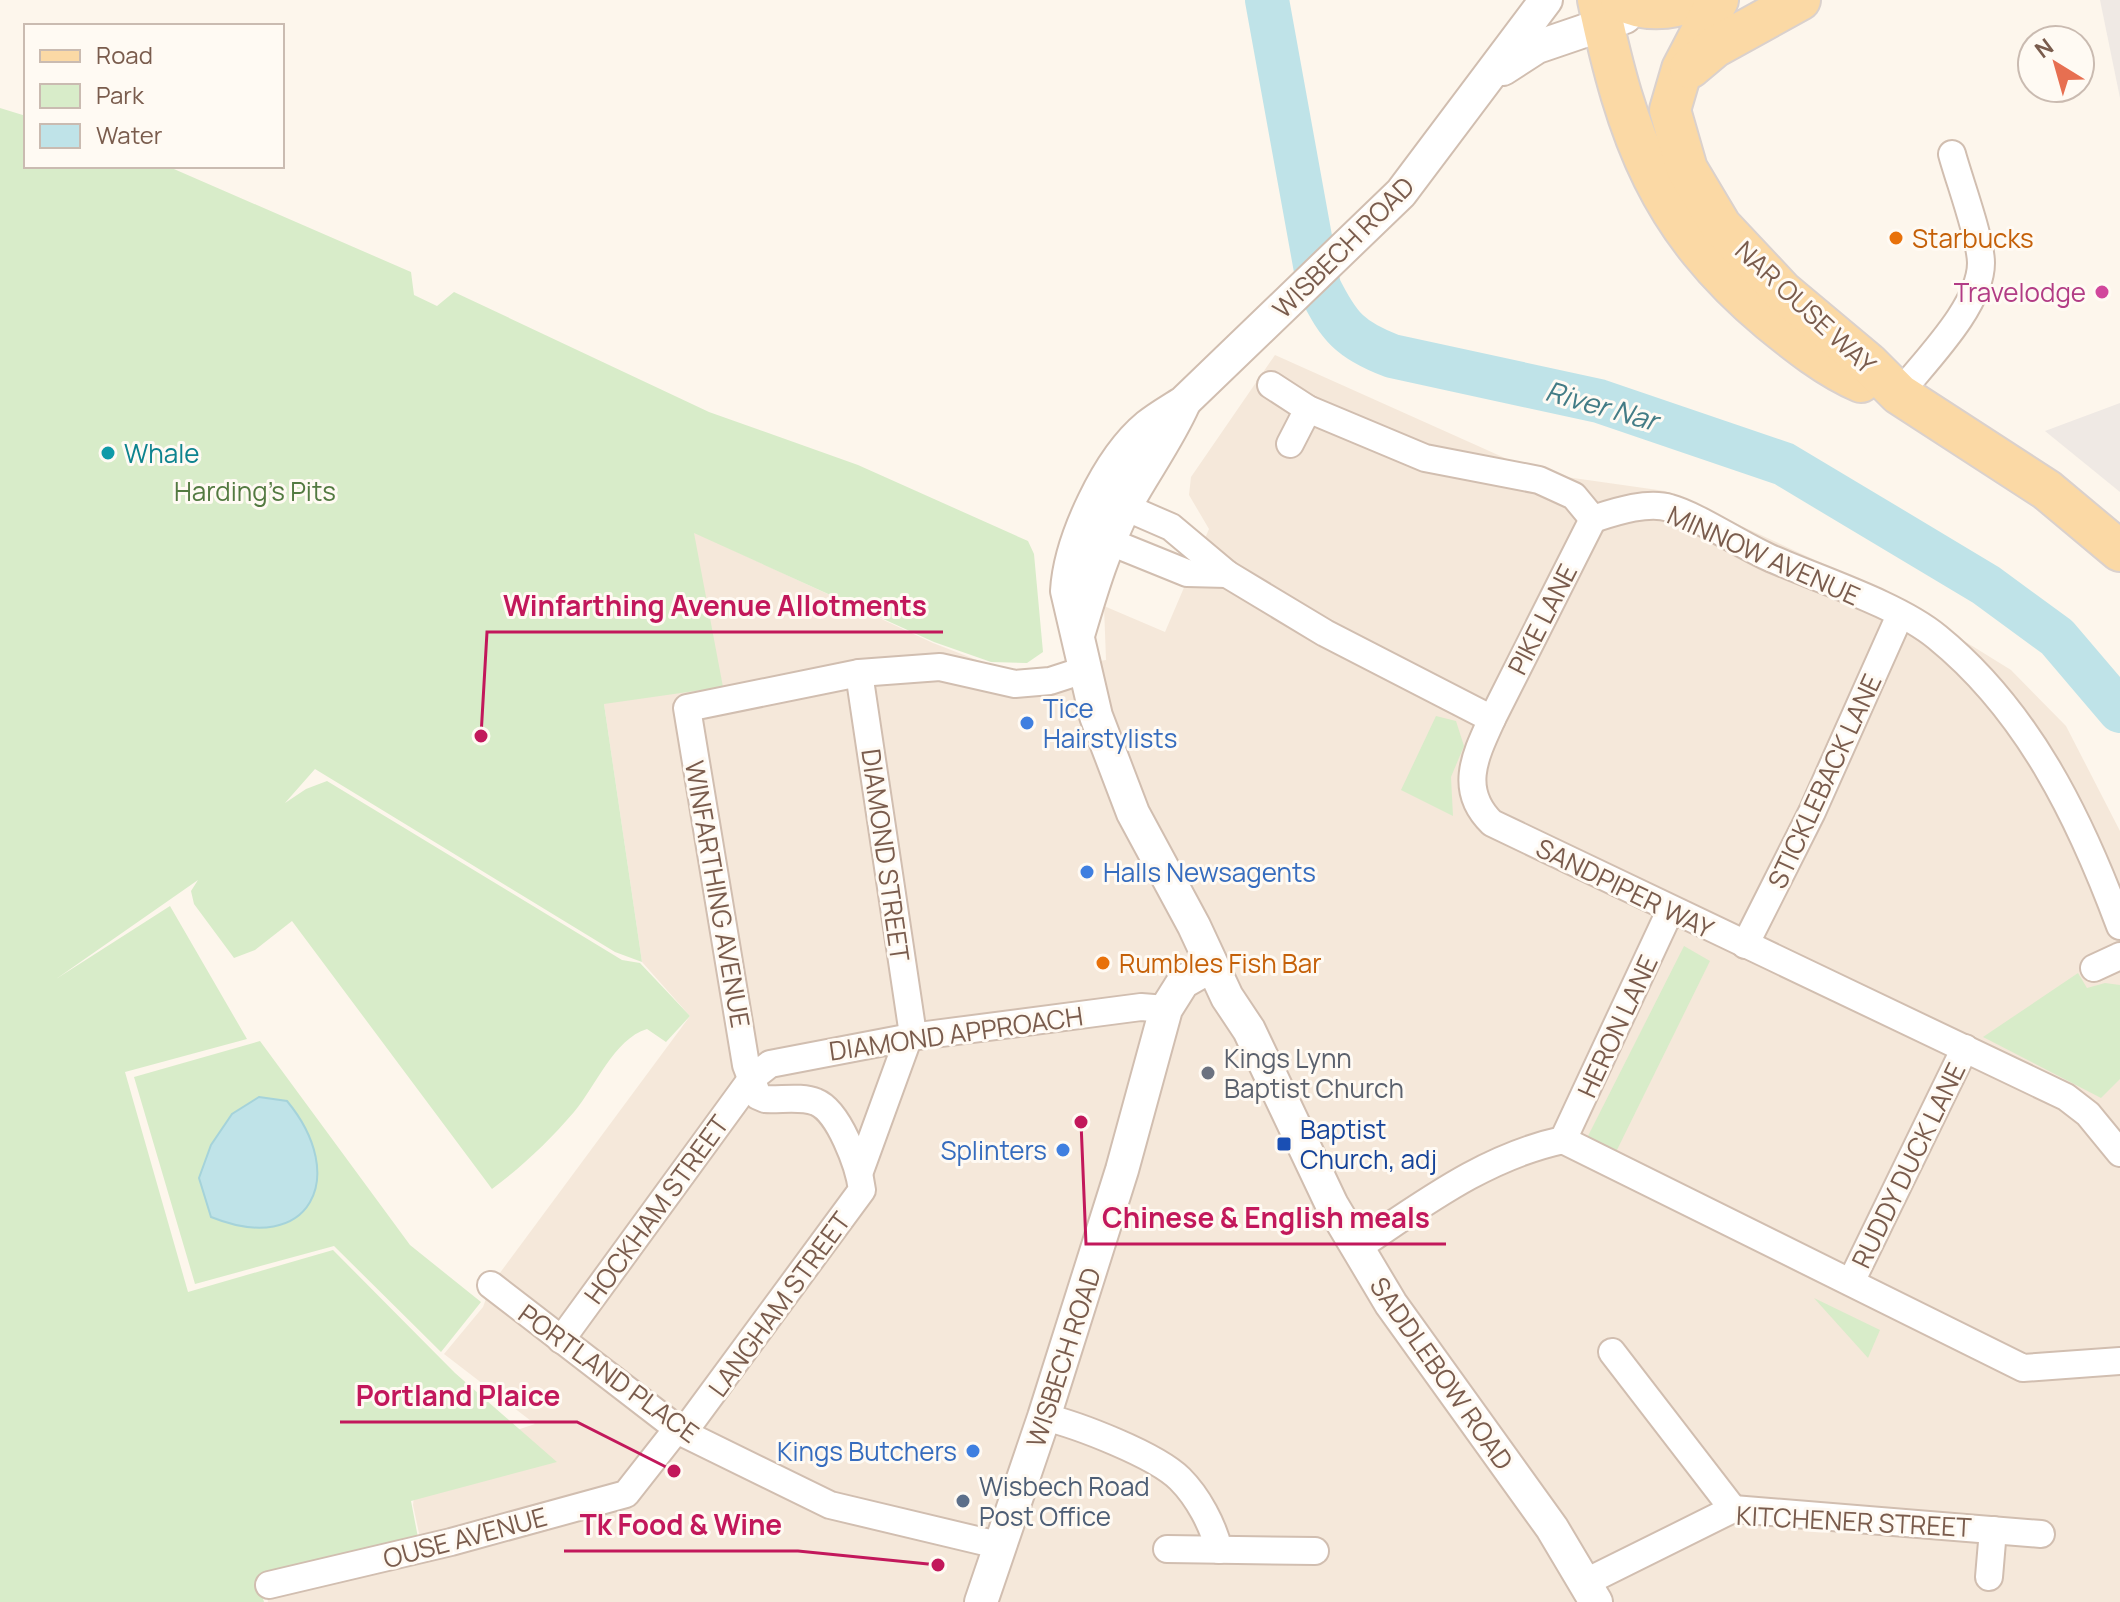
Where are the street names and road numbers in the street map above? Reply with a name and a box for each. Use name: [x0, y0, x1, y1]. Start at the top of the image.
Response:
street label: WISBECH ROAD: [1264, 168, 1422, 326]
street label: NAR OUSE WAY: [1728, 232, 1885, 382]
street label: MINNOW AVENUE: [1662, 496, 1866, 614]
street label: PIKE LANE: [1499, 558, 1585, 680]
street label: STICKLEBACK LANE: [1759, 668, 1889, 894]
street label: DIAMOND STREET: [853, 746, 919, 964]
street label: WINFARTHING AVENUE: [677, 758, 759, 1030]
street label: SANDPIPER WAY: [1530, 829, 1720, 947]
street label: HERON LANE: [1568, 949, 1666, 1103]
street label: DIAMOND APPROACH: [827, 997, 1085, 1069]
street label: RUDDY DUCK LANE: [1843, 1056, 1973, 1274]
street label: HOCKHAM STREET: [575, 1107, 737, 1311]
street label: LANGHAM STREET: [700, 1204, 859, 1404]
street label: WISBECH ROAD: [1017, 1263, 1109, 1451]
street label: SADDLEBOW ROAD: [1362, 1269, 1522, 1477]
street label: PORTLAND PLACE: [511, 1295, 707, 1451]
street label: KITCHENER STREET: [1735, 1497, 1973, 1545]
street label: OUSE AVENUE: [379, 1498, 551, 1576]

